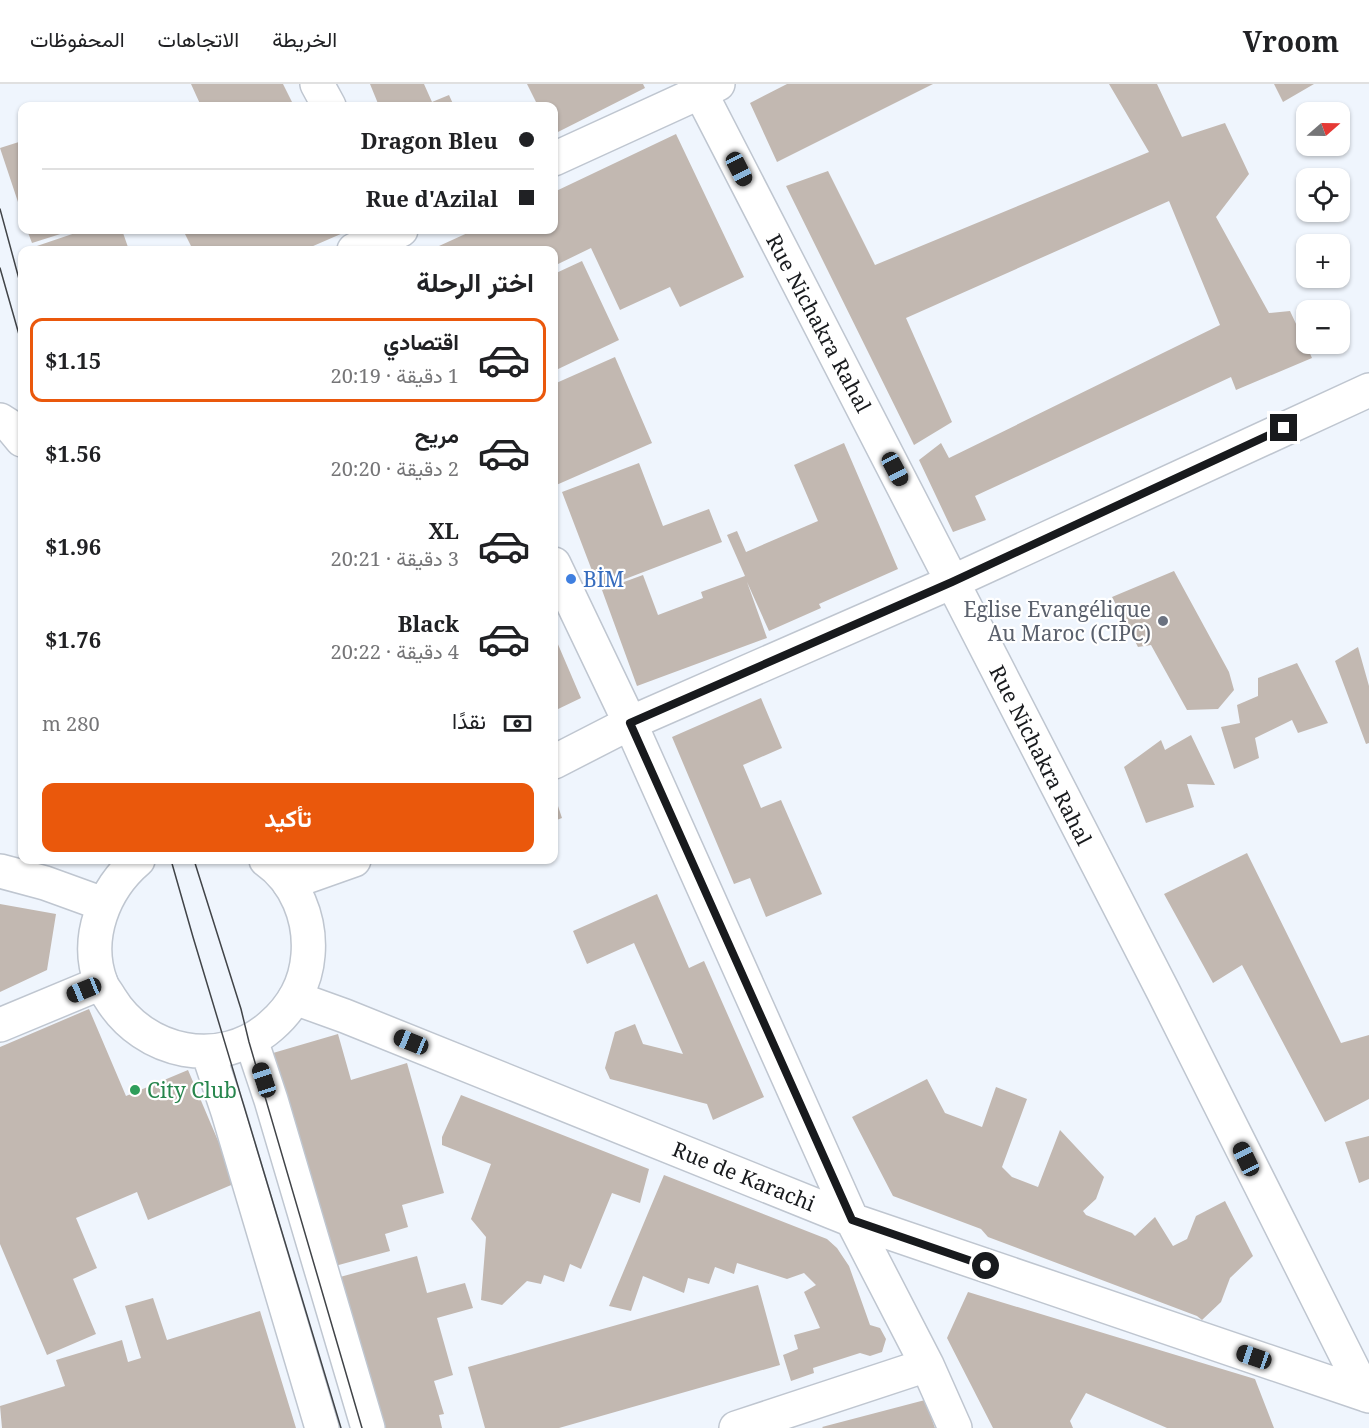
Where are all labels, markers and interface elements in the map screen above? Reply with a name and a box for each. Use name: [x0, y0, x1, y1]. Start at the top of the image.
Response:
text: Vroom: [1243, 22, 1339, 60]
text: المحفوظات: [30, 25, 125, 53]
text: الاتجاهات: [158, 25, 239, 53]
text: الخريطة: [272, 25, 337, 53]
north arrow: [1296, 102, 1350, 156]
map controls: [1296, 102, 1350, 354]
text: Dragon Bleu: [361, 125, 498, 155]
car: [723, 149, 755, 189]
button: locate: [1296, 168, 1350, 222]
text: Rue d'Azilal: [366, 183, 498, 213]
street label: Rue Nichakra Rahal: [760, 229, 878, 418]
button: +: [1296, 234, 1350, 288]
text: اختر الرحلة: [416, 263, 534, 300]
button: −: [1296, 300, 1350, 354]
text: اقتصادي: [383, 326, 459, 356]
icon: car: [477, 333, 531, 387]
text: $1.15: [45, 345, 101, 375]
text: 1 دقيقة · 20:19: [330, 362, 459, 389]
route end: [1270, 414, 1297, 441]
text: مريح: [415, 419, 459, 449]
icon: car: [477, 426, 531, 480]
text: $1.56: [45, 438, 101, 468]
car: [879, 449, 911, 489]
text: 2 دقيقة · 20:20: [330, 455, 459, 482]
text: XL: [428, 515, 459, 545]
icon: car: [477, 519, 531, 573]
text: $1.96: [45, 531, 101, 561]
text: 3 دقيقة · 20:21: [330, 545, 459, 572]
place label: BİM: [583, 565, 624, 593]
marker: BİM: [564, 572, 578, 586]
place label: Eglise Evangélique Au Maroc (CIPC): [963, 595, 1151, 647]
text: Black: [398, 608, 459, 638]
icon: car: [477, 612, 531, 666]
marker: Eglise Evangélique Au Maroc (CIPC): [1156, 614, 1170, 628]
text: $1.76: [45, 624, 101, 654]
text: 4 دقيقة · 20:22: [330, 638, 459, 665]
street label: Rue Nichakra Rahal: [983, 660, 1099, 850]
text: نقدًا: [452, 705, 486, 735]
icon: cash: [501, 707, 534, 740]
text: 280 m: [42, 710, 100, 737]
button: تأكيد: [42, 783, 534, 852]
car: [64, 975, 104, 1005]
car: [391, 1027, 431, 1057]
car: [250, 1060, 278, 1100]
place label: City Club: [147, 1076, 237, 1104]
marker: City Club: [128, 1083, 142, 1097]
street label: Rue de Karachi: [668, 1135, 820, 1217]
car: [1230, 1139, 1262, 1179]
route start: [972, 1252, 999, 1279]
car: [1234, 1343, 1274, 1371]

